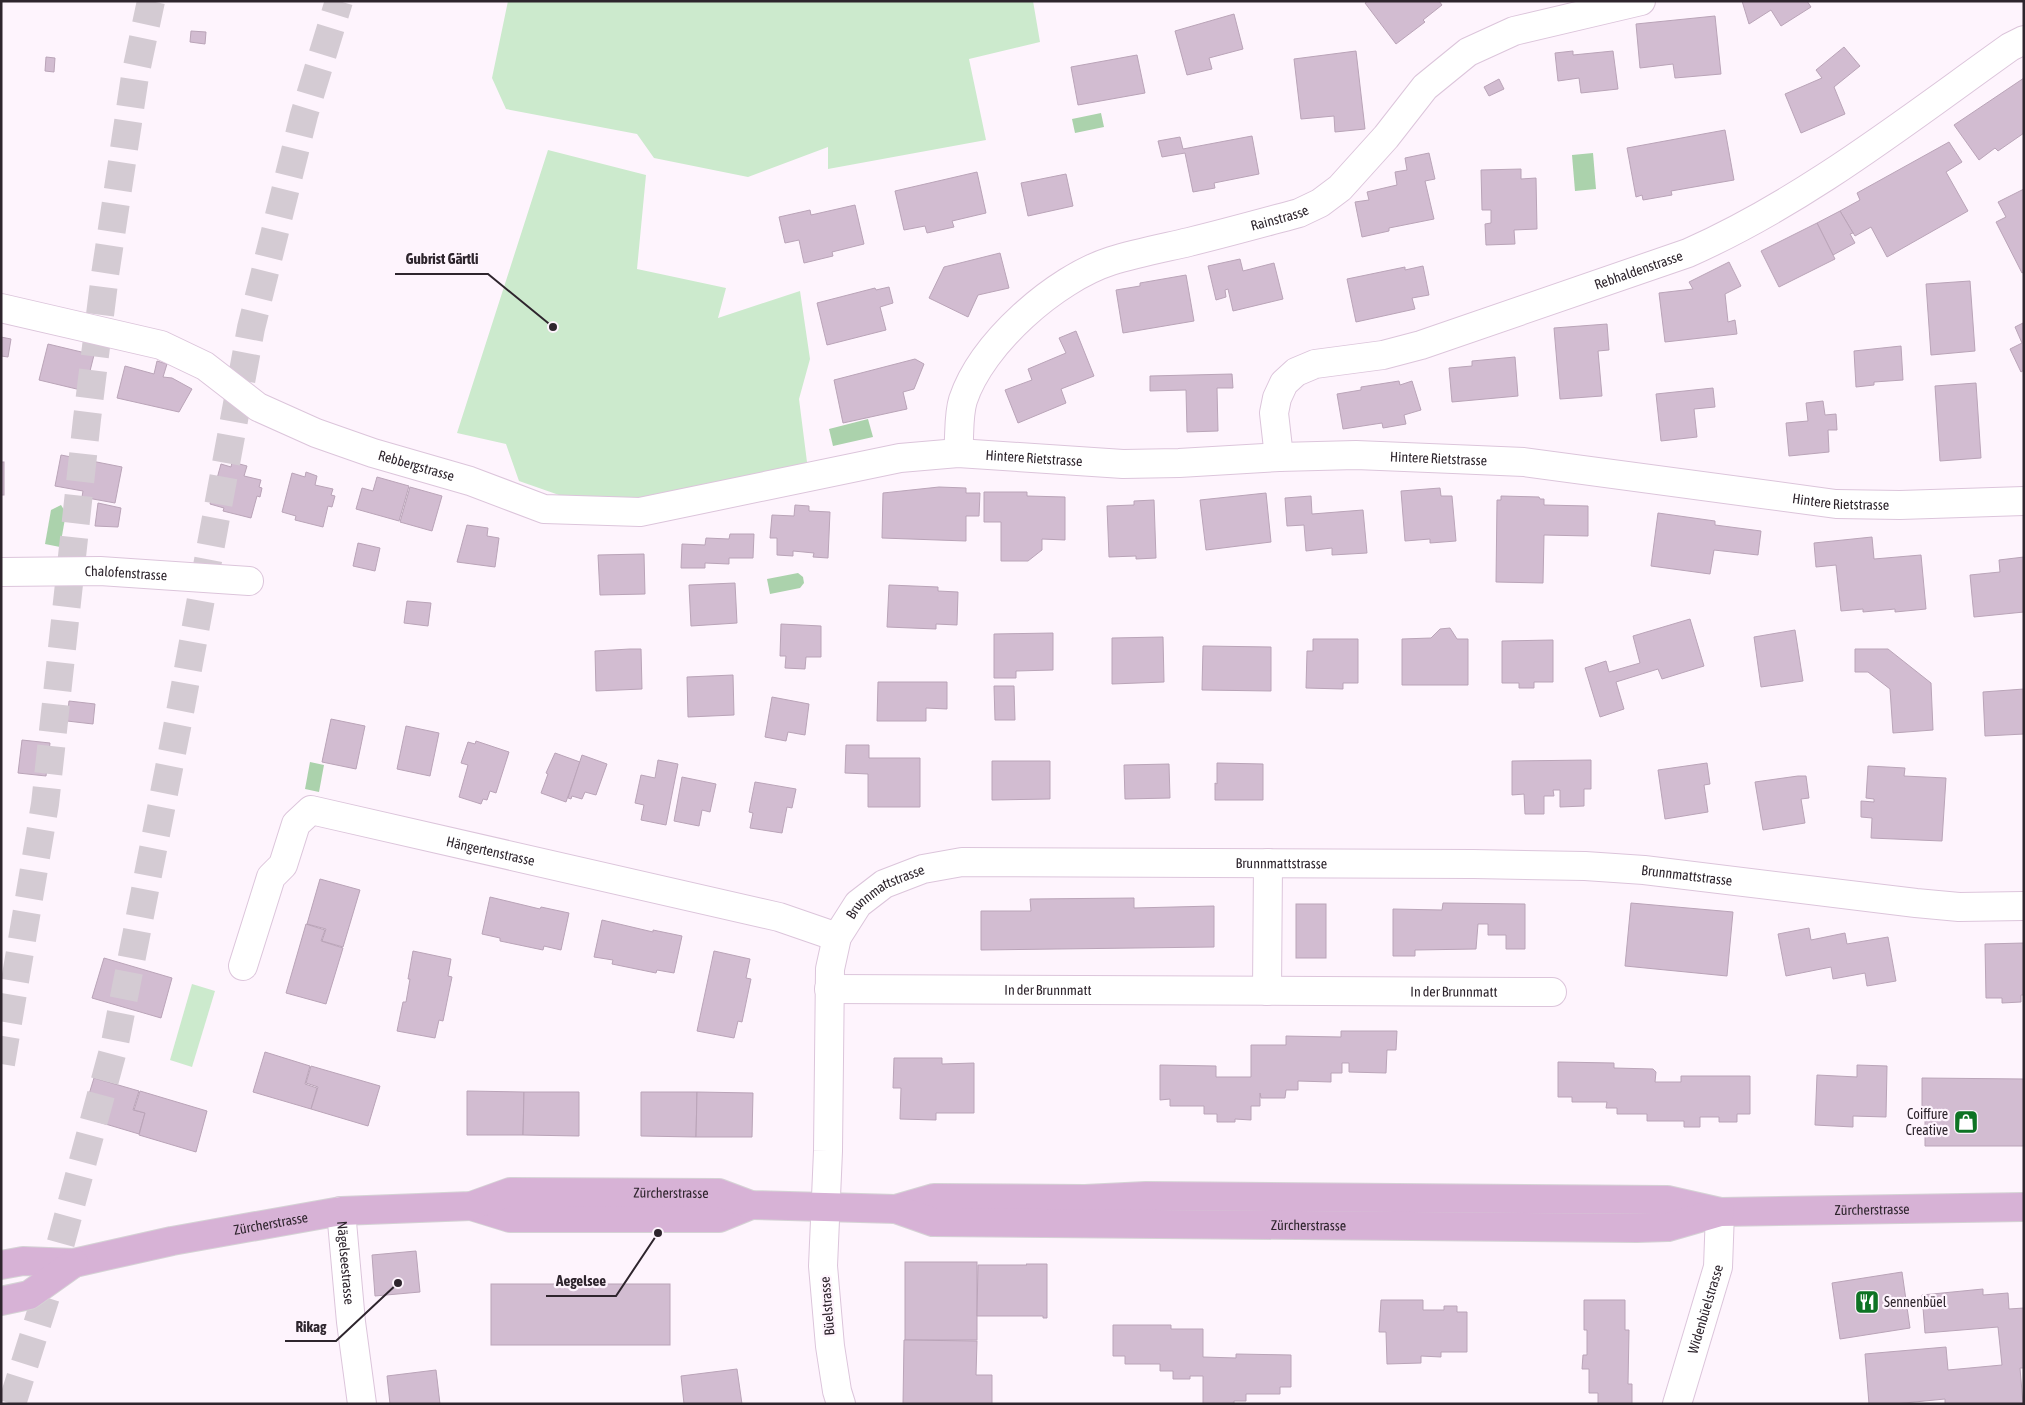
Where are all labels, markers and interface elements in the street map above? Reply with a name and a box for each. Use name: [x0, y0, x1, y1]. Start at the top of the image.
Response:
street label: Rainstrasse: [1249, 202, 1311, 234]
callout: Gubrist Gärtli: [395, 244, 488, 274]
street label: Rebhaldenstrasse: [1592, 247, 1685, 293]
text: Gubrist Gärtli: [406, 250, 478, 267]
street label: Rebbergstrasse: [376, 447, 456, 484]
street label: Hintere Rietstrasse: [985, 447, 1083, 469]
street label: Hintere Rietstrasse: [1390, 448, 1487, 468]
street label: Hintere Rietstrasse: [1791, 490, 1889, 513]
street label: Chalofenstrasse: [85, 563, 168, 583]
street label: Hängertenstrasse: [445, 833, 536, 869]
street label: Brunnmattstrasse: [1236, 855, 1327, 871]
street label: Brunnmattstrasse: [843, 861, 927, 922]
street label: Brunnmattstrasse: [1641, 862, 1733, 889]
street label: In der Brunnmatt: [1004, 982, 1092, 998]
street label: In der Brunnmatt: [1410, 983, 1498, 1000]
place label: Coiffure Creative: [1905, 1106, 1948, 1138]
shop icon: Coiffure Creative: [1953, 1109, 1979, 1135]
street label: Zürcherstrasse: [633, 1185, 709, 1201]
street label: Zürcherstrasse: [1834, 1201, 1910, 1218]
street label: Zürcherstrasse: [232, 1209, 309, 1238]
street label: Zürcherstrasse: [1271, 1217, 1346, 1234]
street label: Nägelseestrasse: [334, 1220, 357, 1305]
street label: Widenbüelstrasse: [1684, 1263, 1726, 1356]
callout: Aegelsee: [546, 1266, 616, 1296]
text: Aegelsee: [555, 1272, 606, 1289]
street label: Büelstrasse: [816, 1276, 838, 1336]
restaurant icon: Sennenbüel: [1854, 1289, 1880, 1315]
place label: Sennenbüel: [1884, 1294, 1947, 1310]
callout: Rikag: [285, 1311, 336, 1341]
text: Rikag: [296, 1318, 327, 1335]

